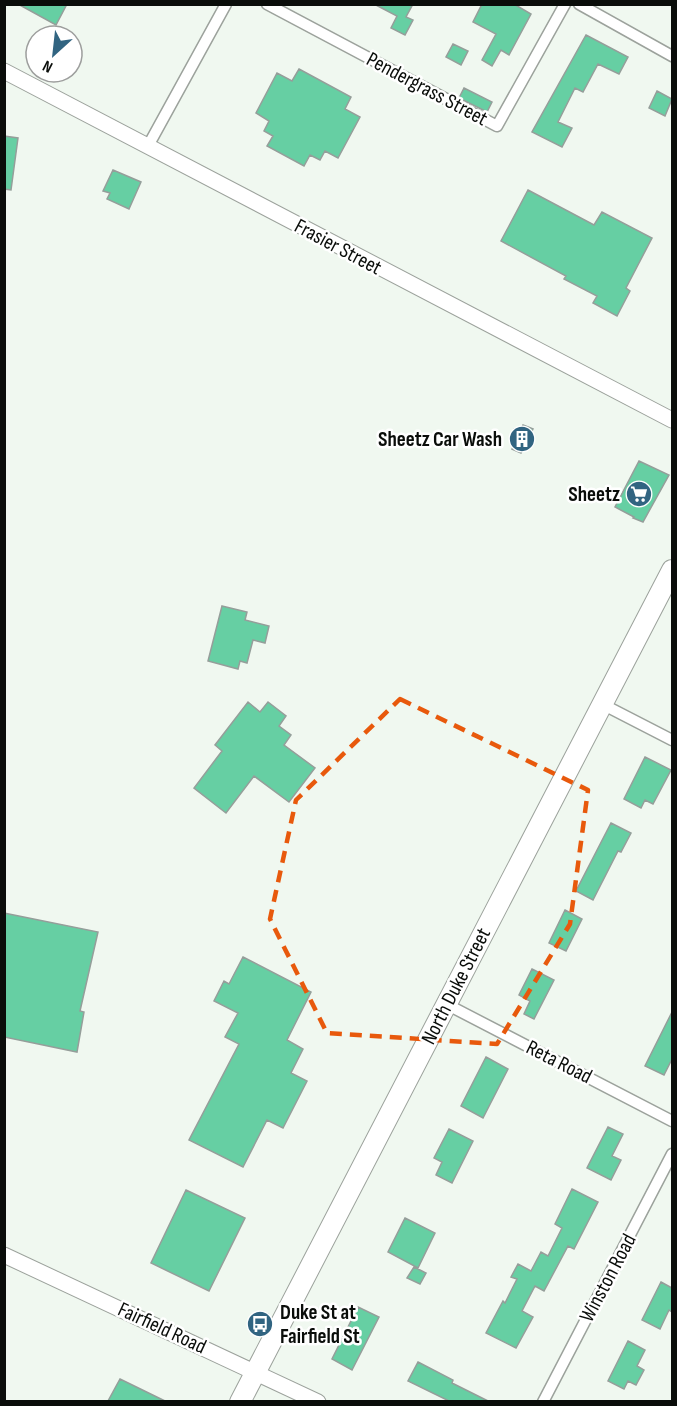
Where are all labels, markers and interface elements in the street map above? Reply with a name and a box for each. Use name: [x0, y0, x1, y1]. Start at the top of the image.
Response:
north arrow: [24, 24, 84, 84]
street label: Pendergrass Street: [362, 47, 492, 131]
text: N: [40, 56, 56, 76]
street label: Frasier Street: [290, 214, 386, 280]
building icon: Sheetz Car Wash: [507, 424, 537, 454]
place label: Sheetz Car Wash: [378, 427, 502, 452]
supermarket icon: Sheetz: [624, 479, 654, 509]
place label: Sheetz: [568, 482, 620, 507]
street label: North Duke Street: [416, 924, 496, 1048]
street label: Reta Road: [522, 1035, 596, 1089]
street label: Winston Road: [574, 1230, 642, 1326]
street label: Fairfield Road: [114, 1297, 210, 1359]
place label: Duke St at Fairfield St: [280, 1300, 360, 1349]
bus stop icon: Duke St at Fairfield St: [245, 1309, 275, 1339]

